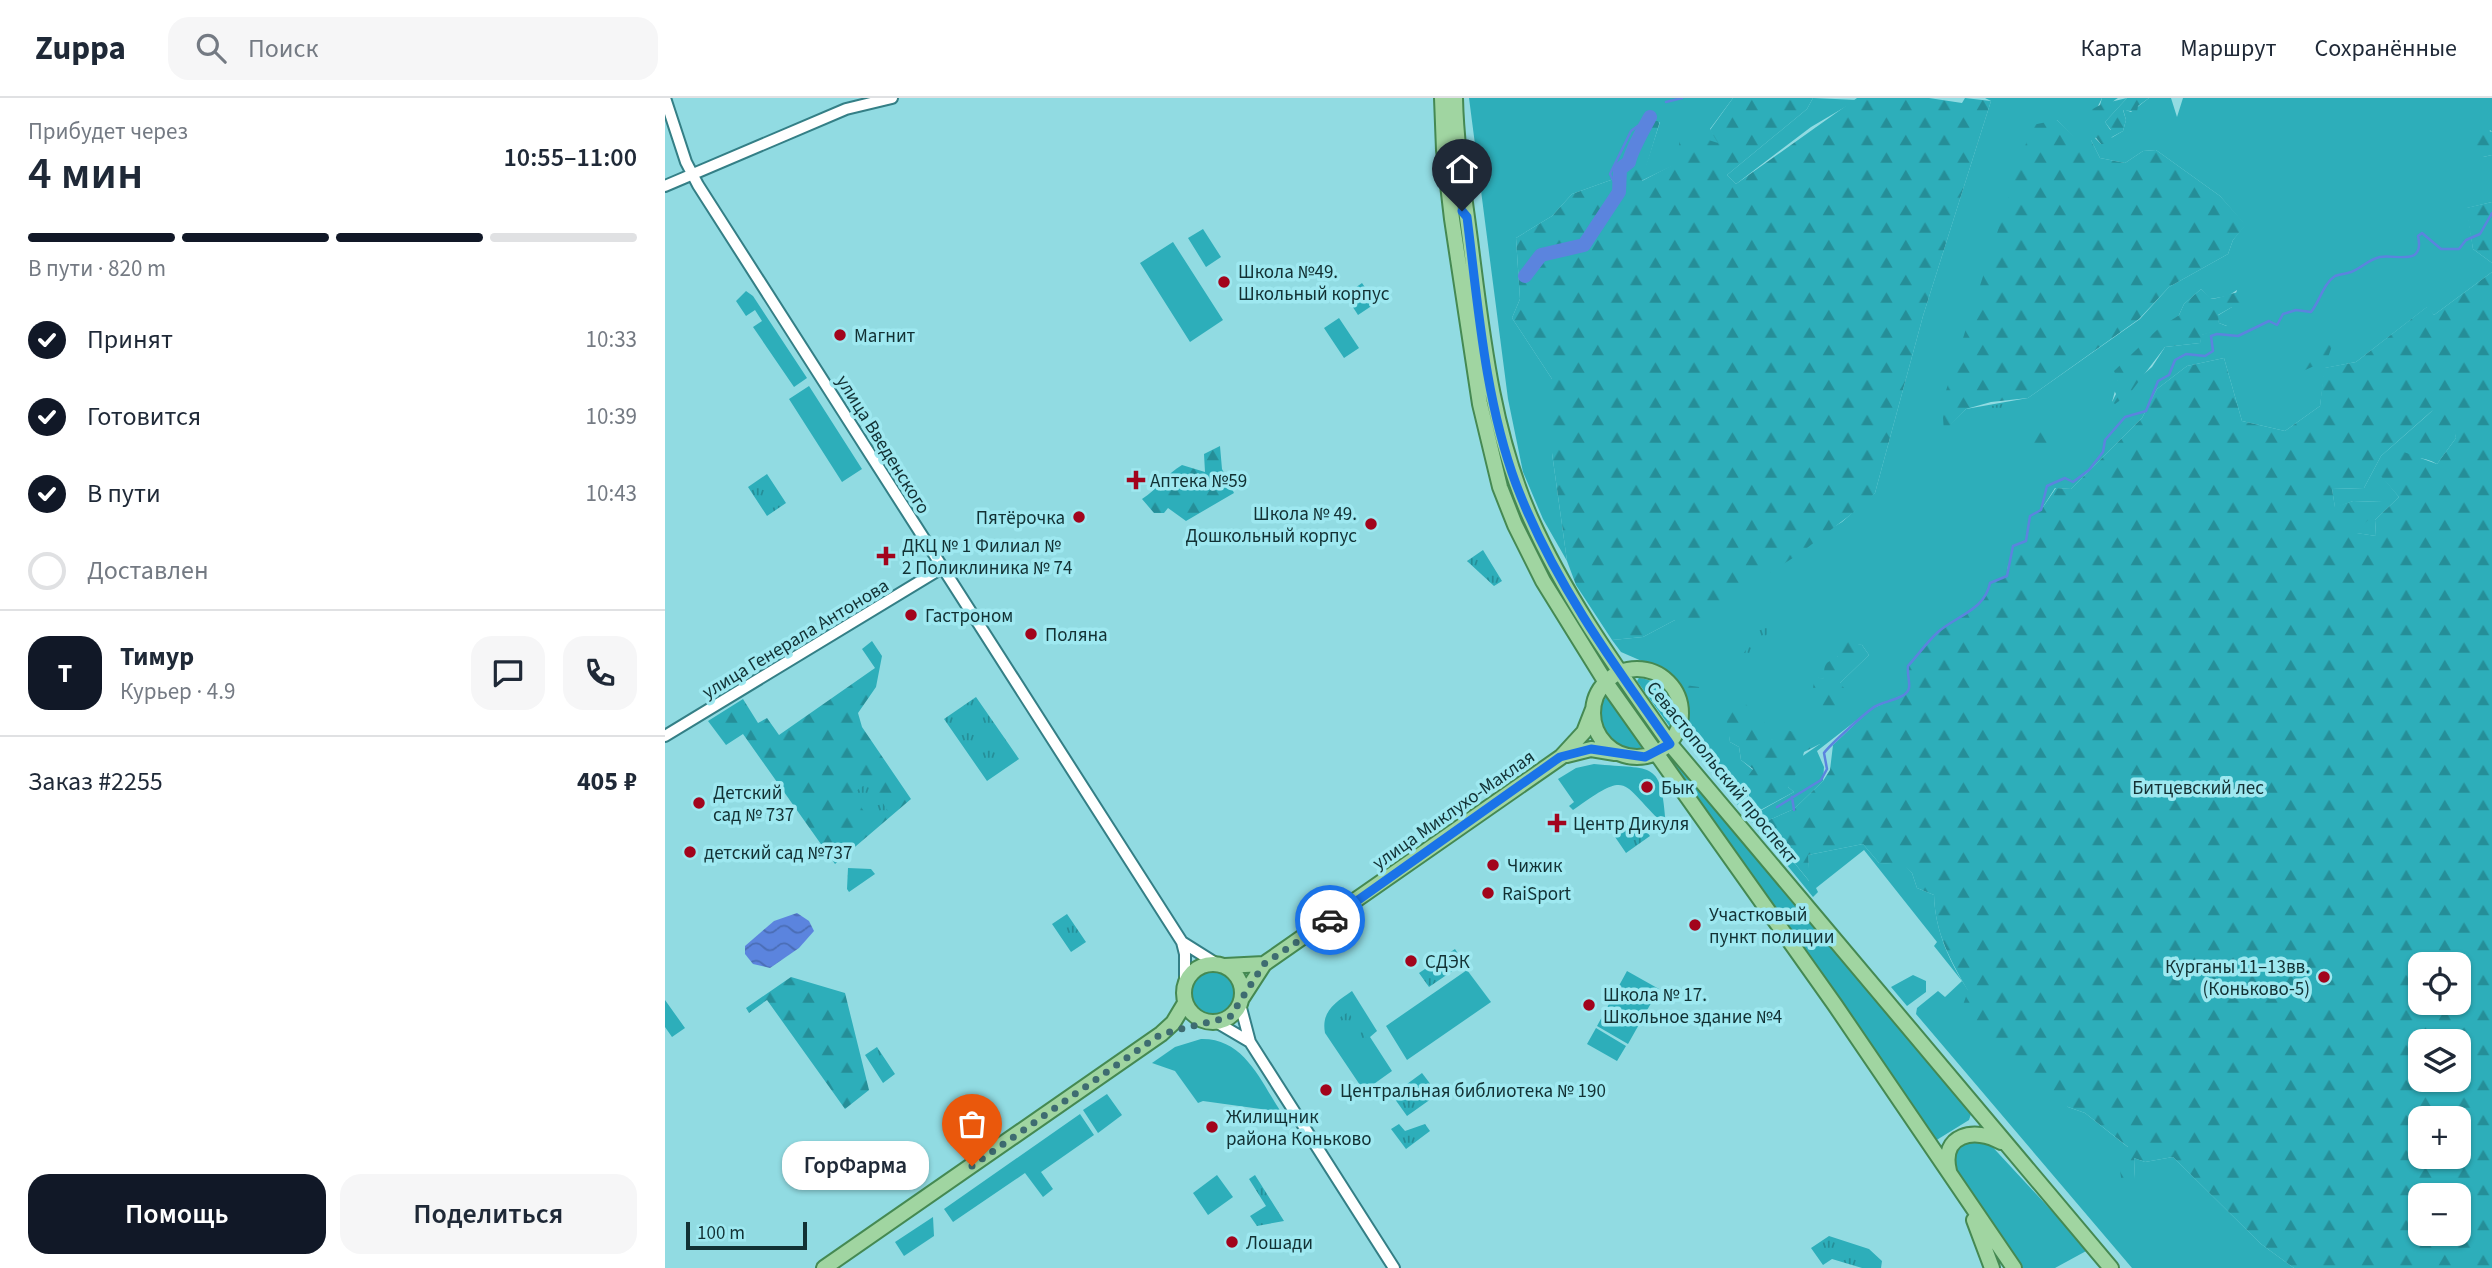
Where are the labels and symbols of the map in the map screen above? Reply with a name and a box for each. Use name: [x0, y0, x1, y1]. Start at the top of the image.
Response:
pin: [1432, 139, 1492, 211]
place label: Школа №49. Школьный корпус: [1238, 259, 1390, 308]
marker: Школа №49. Школьный корпус: [1216, 274, 1232, 290]
place label: Магнит: [854, 323, 916, 350]
marker: Магнит: [832, 327, 848, 343]
street label: улица Введенского: [829, 370, 936, 520]
place label: Аптека №59: [1150, 468, 1247, 495]
marker: Аптека №59: [1128, 472, 1144, 488]
place label: Школа № 49. Дошкольный корпус: [1186, 501, 1357, 550]
place label: Пятёрочка: [976, 505, 1065, 532]
marker: Пятёрочка: [1071, 509, 1087, 525]
marker: Школа № 49. Дошкольный корпус: [1363, 516, 1379, 532]
place label: ДКЦ № 1 Филиал № 2 Поликлиника № 74: [902, 533, 1073, 582]
marker: ДКЦ № 1 Филиал № 2 Поликлиника № 74: [876, 546, 896, 566]
street label: улица Генерала Антонова: [697, 573, 894, 706]
place label: Гастроном: [925, 603, 1013, 630]
marker: Гастроном: [903, 607, 919, 623]
place label: Поляна: [1045, 622, 1108, 649]
marker: Поляна: [1023, 626, 1039, 642]
street label: Севастопольский проспект: [1640, 676, 1804, 870]
street label: улица Миклухо-Маклая: [1367, 744, 1541, 877]
place label: Бык: [1661, 775, 1695, 802]
park label: Битцевский лес: [2132, 775, 2264, 802]
marker: Бык: [1639, 779, 1655, 795]
place label: Детский сад № 737: [713, 780, 794, 829]
marker: Детский сад № 737: [691, 795, 707, 811]
place label: Центр Дикуля: [1573, 811, 1689, 838]
marker: Центр Дикуля: [1547, 813, 1567, 833]
place label: детский сад №737: [704, 840, 852, 867]
marker: детский сад №737: [682, 844, 698, 860]
place label: Чижик: [1507, 853, 1563, 880]
marker: Чижик: [1485, 857, 1501, 873]
place label: RaiSport: [1502, 881, 1572, 908]
courier: [1295, 885, 1365, 955]
marker: RaiSport: [1480, 885, 1496, 901]
place label: Участковый пункт полиции: [1709, 902, 1834, 951]
marker: Участковый пункт полиции: [1687, 917, 1703, 933]
place label: СДЭК: [1425, 949, 1470, 976]
marker: СДЭК: [1403, 953, 1419, 969]
place label: Курганы 11–13вв. (Коньково-5): [2165, 954, 2310, 1003]
marker: Курганы 11–13вв. (Коньково-5): [2316, 969, 2332, 985]
place label: Школа № 17. Школьное здание №4: [1603, 982, 1782, 1031]
marker: Школа № 17. Школьное здание №4: [1581, 997, 1597, 1013]
place label: Центральная библиотека № 190: [1340, 1078, 1606, 1105]
marker: Центральная библиотека № 190: [1318, 1082, 1334, 1098]
pin: [942, 1094, 1002, 1166]
place label: Жилищник района Коньково: [1226, 1104, 1371, 1153]
marker: Жилищник района Коньково: [1204, 1119, 1220, 1135]
callout: ГорФарма: [783, 1142, 930, 1190]
scale bar: [686, 1219, 807, 1251]
place label: Лошади: [1246, 1230, 1313, 1257]
marker: Лошади: [1224, 1234, 1240, 1250]

